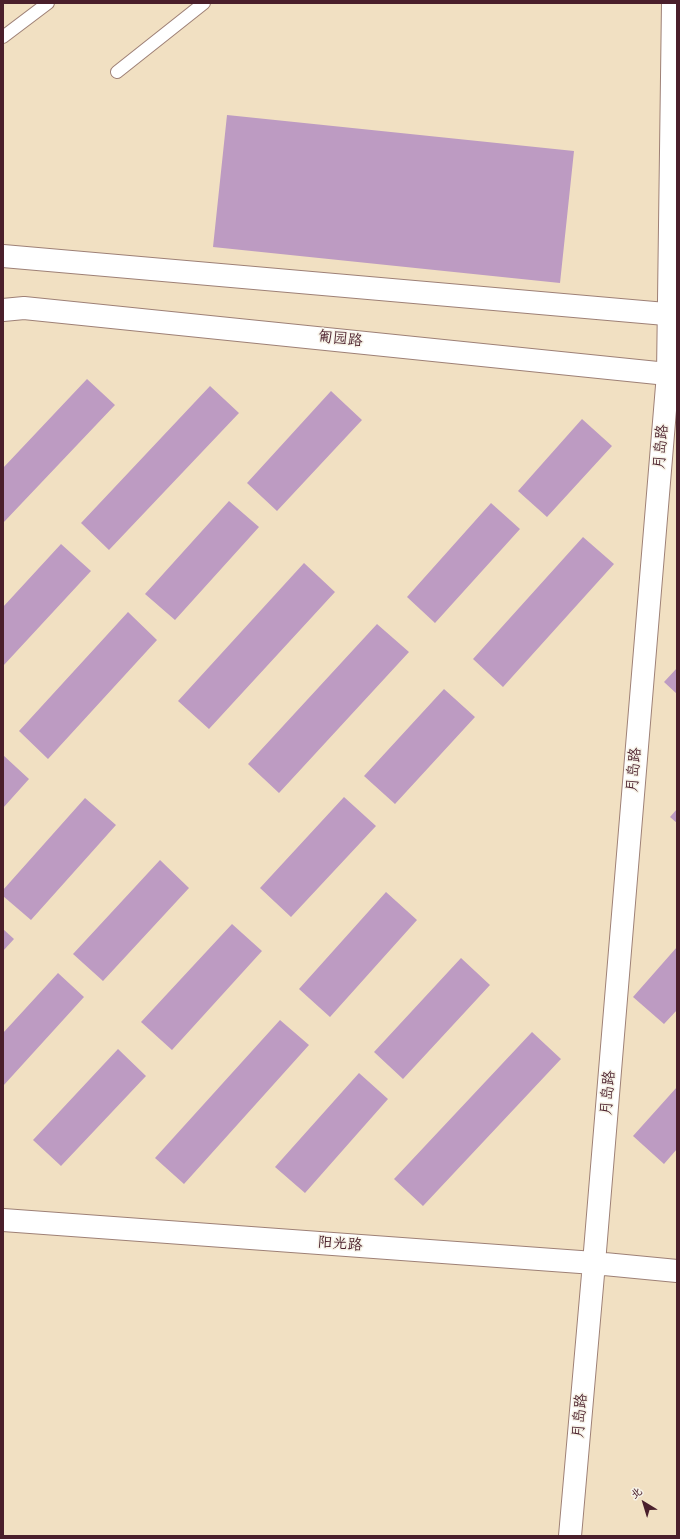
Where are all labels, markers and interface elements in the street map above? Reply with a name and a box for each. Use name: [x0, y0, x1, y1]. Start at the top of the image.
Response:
street label: 匍园路: [317, 329, 363, 351]
street label: 月岛路: [651, 424, 673, 470]
street label: 月岛路: [624, 747, 646, 793]
street label: 月岛路: [598, 1070, 620, 1116]
street label: 阳光路: [317, 1234, 363, 1256]
street label: 月岛路: [570, 1393, 592, 1439]
north arrow: [624, 1483, 664, 1523]
text: 北: [627, 1484, 645, 1502]

